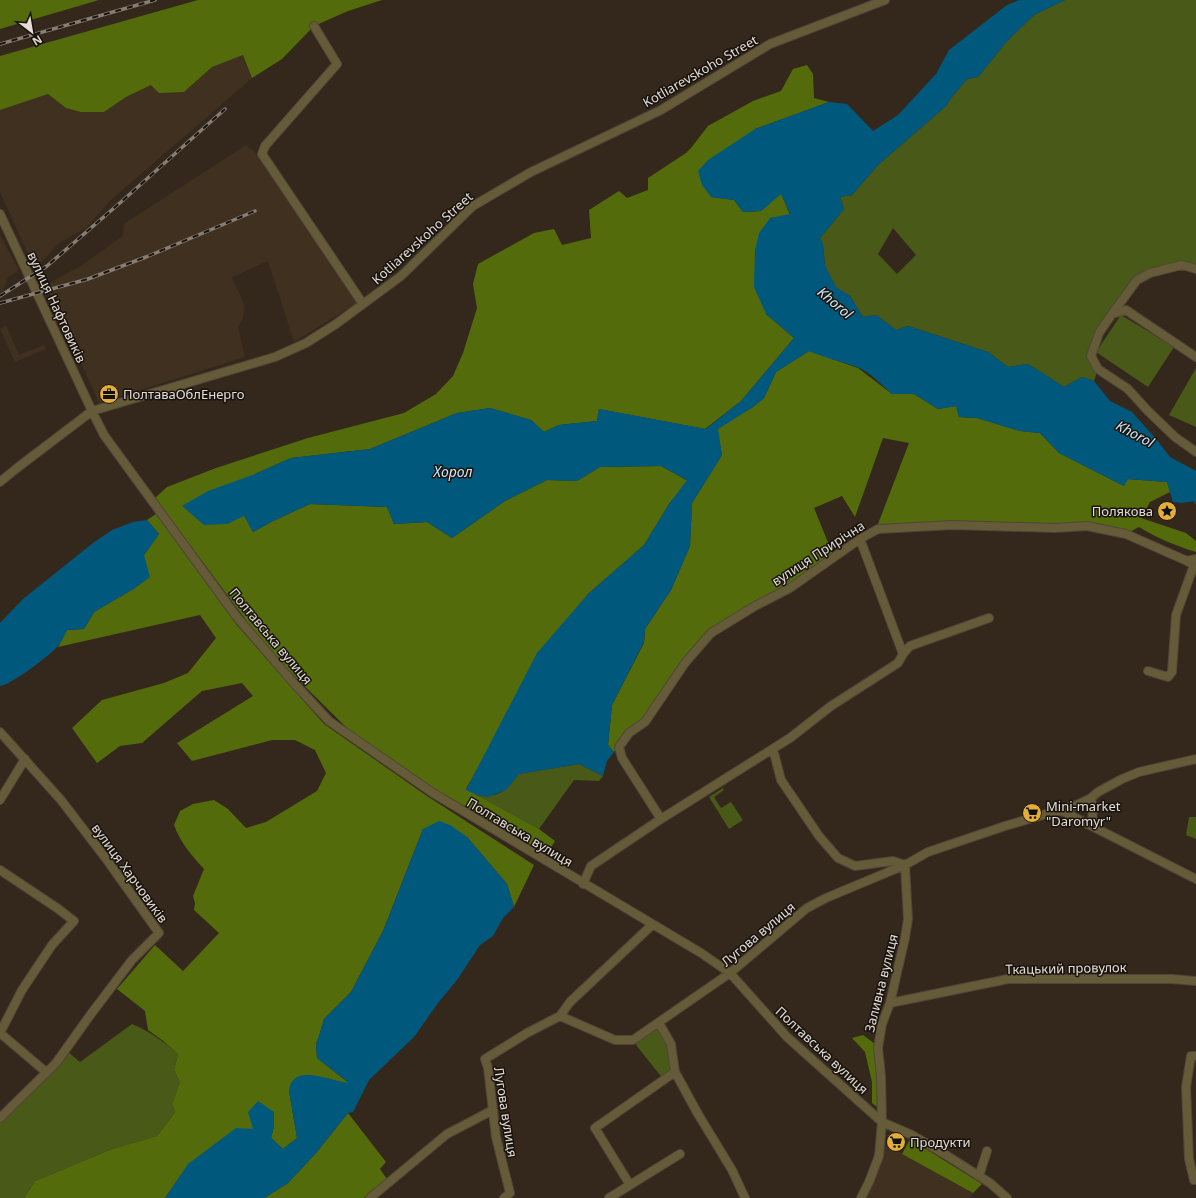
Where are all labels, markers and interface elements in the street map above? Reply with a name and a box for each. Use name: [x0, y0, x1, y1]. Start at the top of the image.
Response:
north arrow: [12, 12, 52, 52]
street label: Kotliarevskoho Street: [639, 31, 761, 111]
text: N: [30, 32, 45, 50]
street label: Kotliarevskoho Street: [368, 188, 477, 288]
street label: вулиця Нафтовиків: [23, 249, 91, 365]
water label: Khorol: [814, 282, 857, 323]
office icon: ПолтаваОблЕнерго: [98, 383, 120, 405]
place label: ПолтаваОблЕнерго: [123, 385, 245, 403]
water label: Khorol: [1113, 416, 1158, 452]
water label: Хорол: [433, 462, 473, 481]
place icon: Полякова: [1156, 500, 1178, 522]
place label: Полякова: [1092, 502, 1153, 520]
street label: вулиця Прирічна: [768, 516, 868, 590]
street label: Полтавська вулиця: [225, 584, 317, 688]
street label: Полтавська вулиця: [464, 793, 576, 871]
place label: Mini-market "Daromyr": [1046, 797, 1121, 830]
supermarket icon: Mini-market "Daromyr": [1021, 802, 1043, 824]
street label: вулиця Харчовиків: [88, 820, 172, 926]
street label: Лугова вулиця: [717, 898, 799, 970]
street label: Заливна вулиця: [860, 932, 902, 1034]
street label: Ткацький провулок: [1005, 958, 1127, 978]
street label: Полтавська вулиця: [772, 1002, 872, 1098]
street label: Лугова вулиця: [490, 1066, 522, 1158]
supermarket icon: Продукти: [885, 1131, 907, 1153]
place label: Продукти: [910, 1133, 971, 1151]

